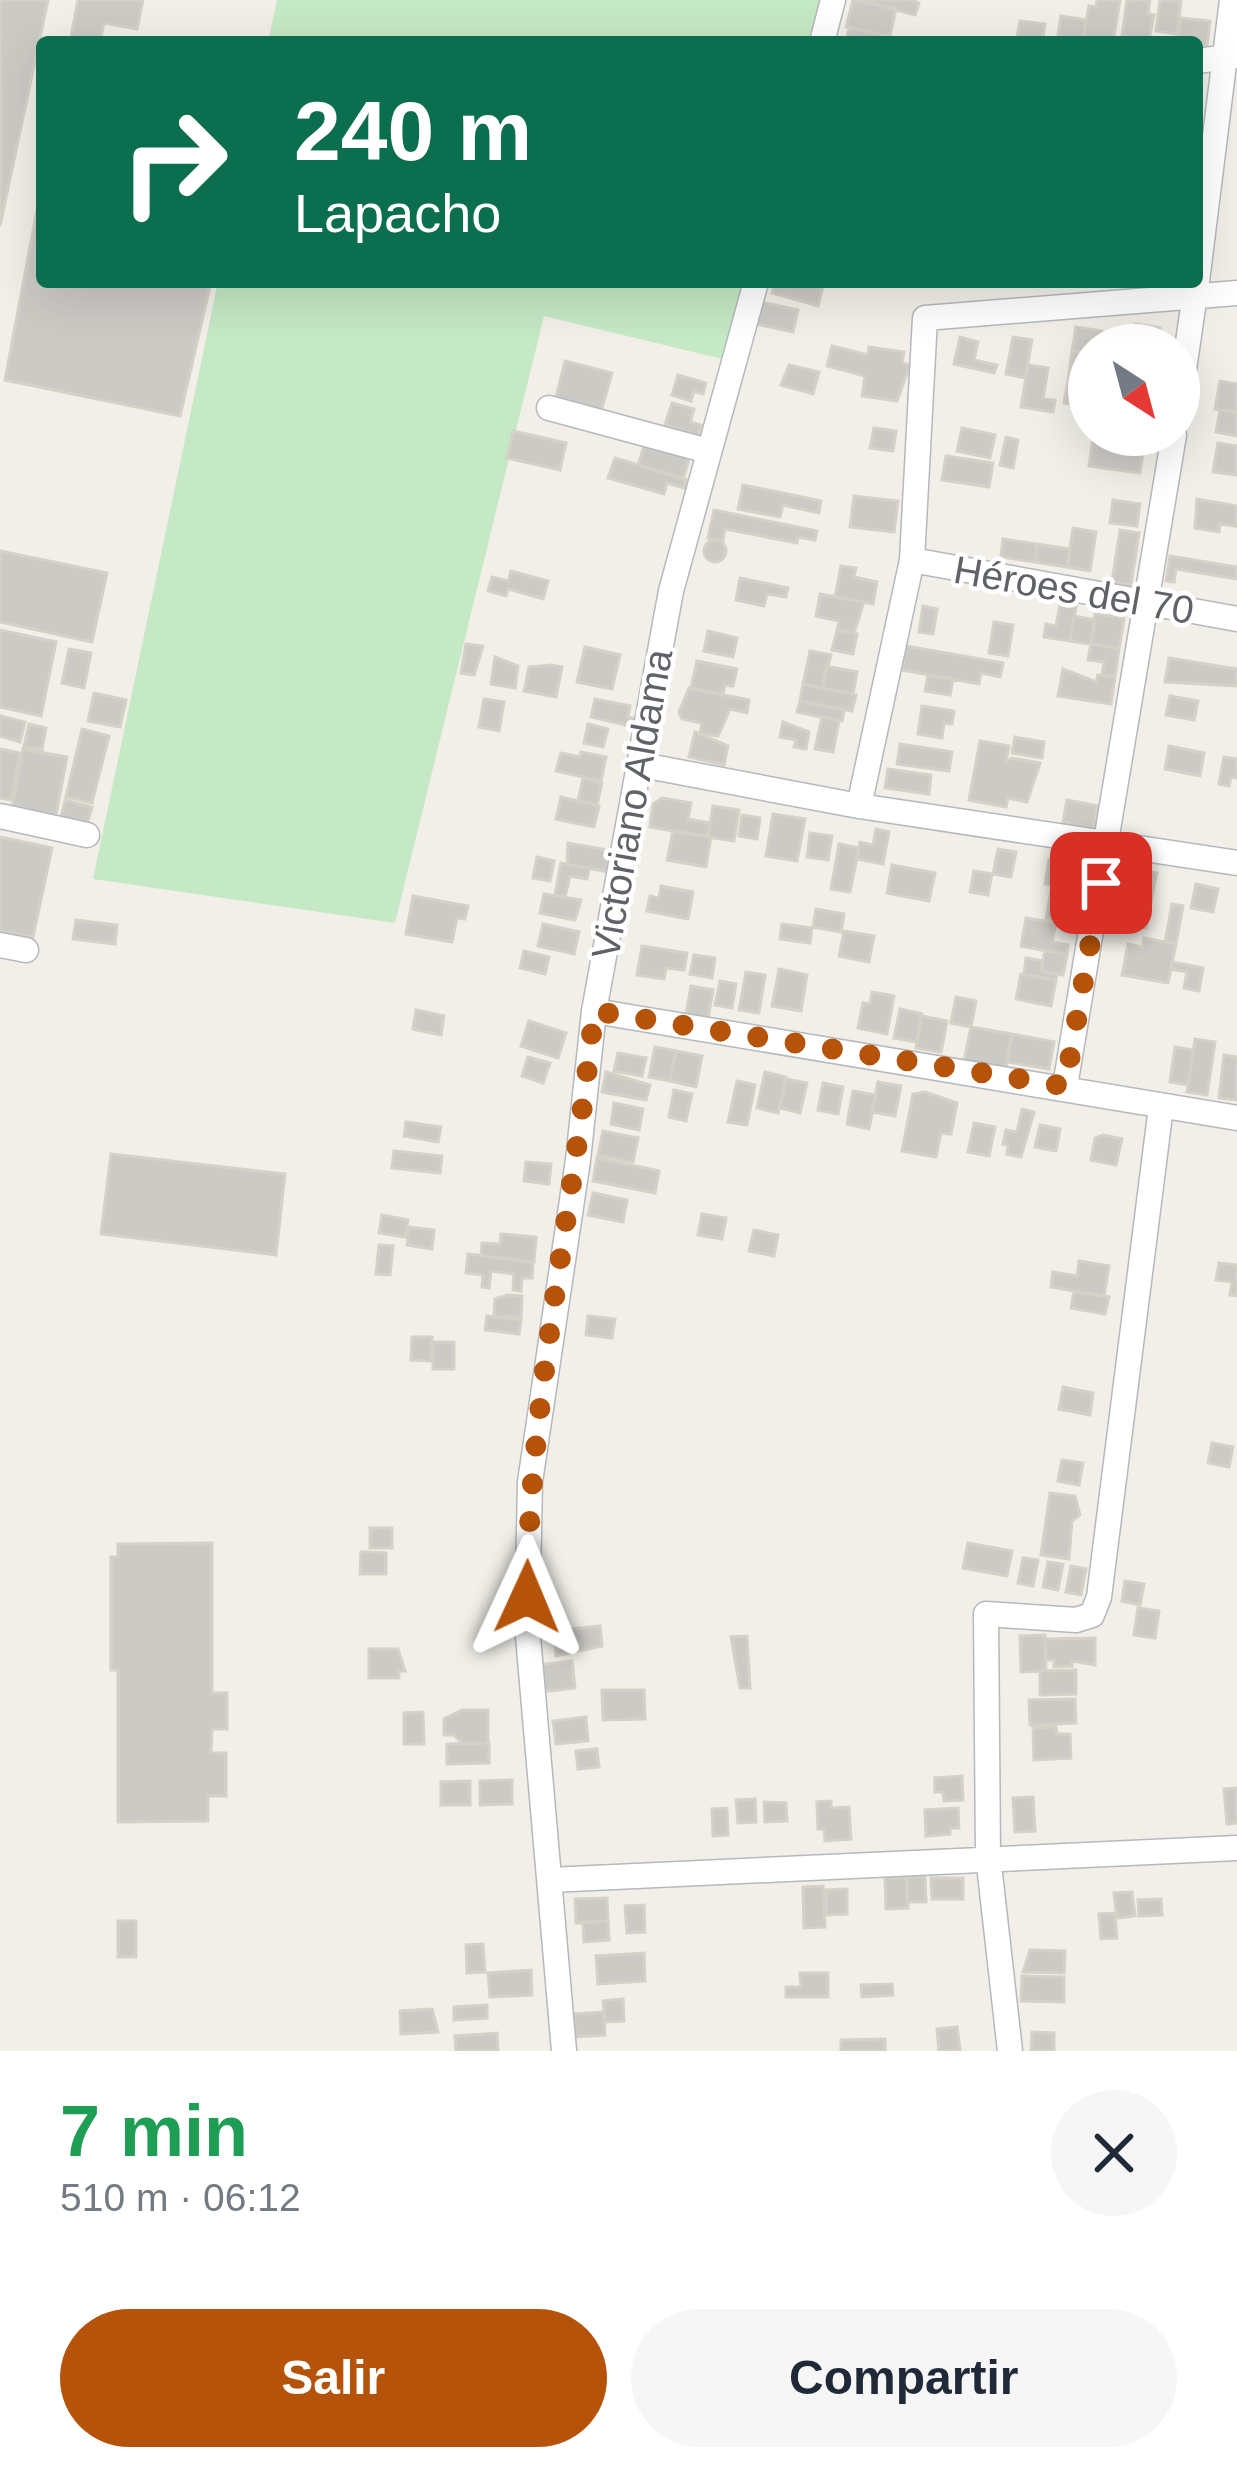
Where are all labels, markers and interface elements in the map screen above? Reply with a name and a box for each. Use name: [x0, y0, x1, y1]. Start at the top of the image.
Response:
icon: right: [96, 84, 252, 240]
text: 240 m: [294, 84, 532, 178]
text: Lapacho: [294, 183, 501, 243]
north arrow: [1068, 324, 1200, 456]
map controls: [1068, 324, 1200, 456]
street label: Héroes del 70: [951, 548, 1197, 632]
street label: Victoriano Aldama: [584, 646, 680, 962]
pin: [1050, 832, 1152, 934]
icon: arrive: [1068, 850, 1134, 916]
position arrow: [464, 1534, 590, 1660]
button: close: [1051, 2090, 1177, 2216]
text: 7 min: [60, 2091, 248, 2171]
text: 510 m · 06:12: [60, 2176, 301, 2219]
button: Salir: [60, 2309, 607, 2447]
button: Compartir: [631, 2309, 1177, 2447]

